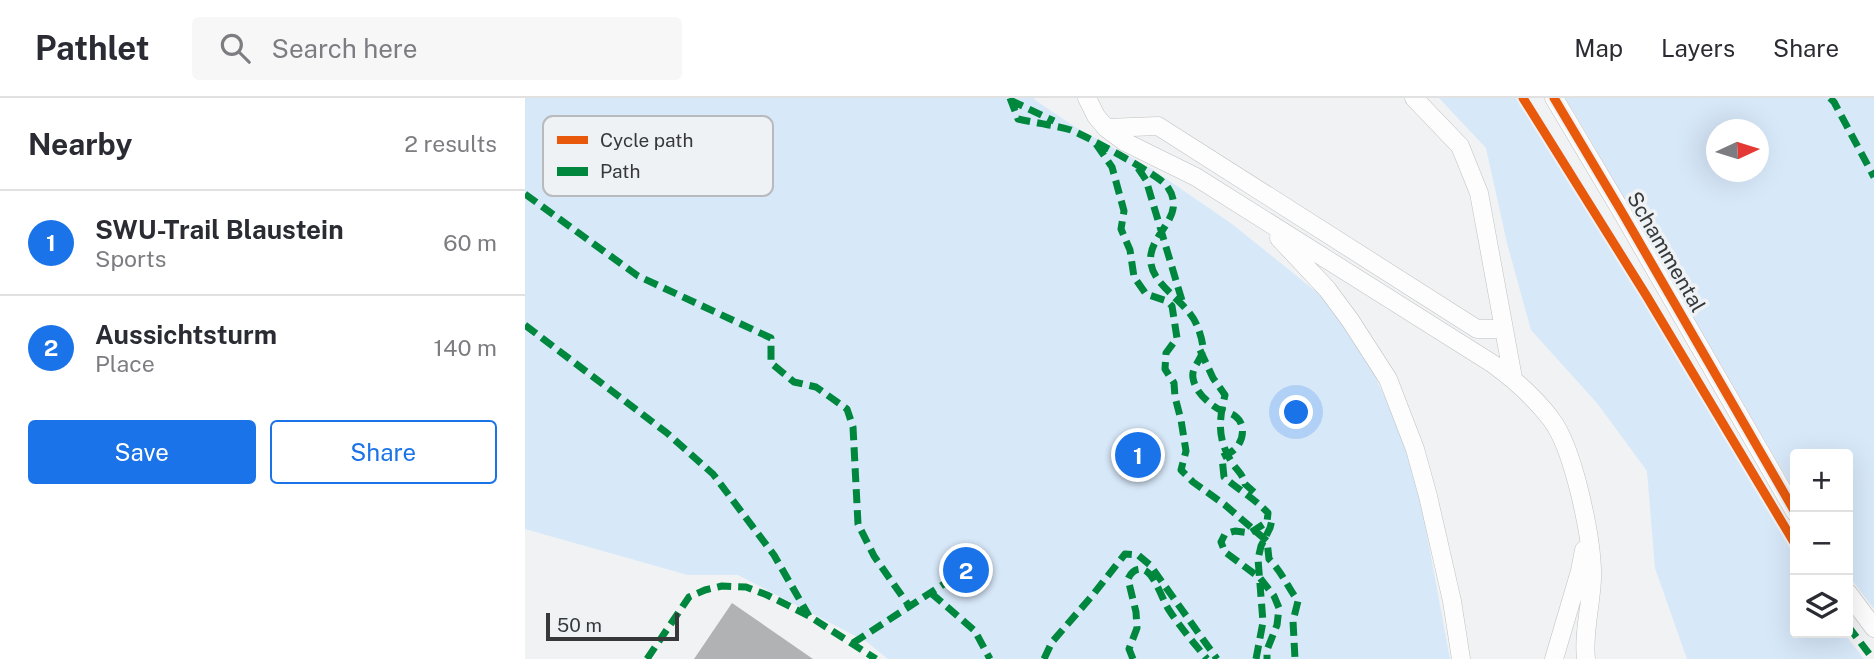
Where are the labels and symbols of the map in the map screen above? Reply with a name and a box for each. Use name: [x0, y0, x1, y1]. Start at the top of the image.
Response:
legend: [543, 116, 773, 196]
north arrow: [1706, 119, 1769, 182]
text: Cycle path: [600, 129, 693, 151]
text: Path: [600, 160, 640, 182]
street label: Schammental: [1622, 187, 1711, 316]
your location: [1279, 395, 1313, 429]
pin: 1: [1115, 429, 1161, 481]
pin: 2: [943, 544, 989, 596]
scale bar: [546, 610, 679, 642]

